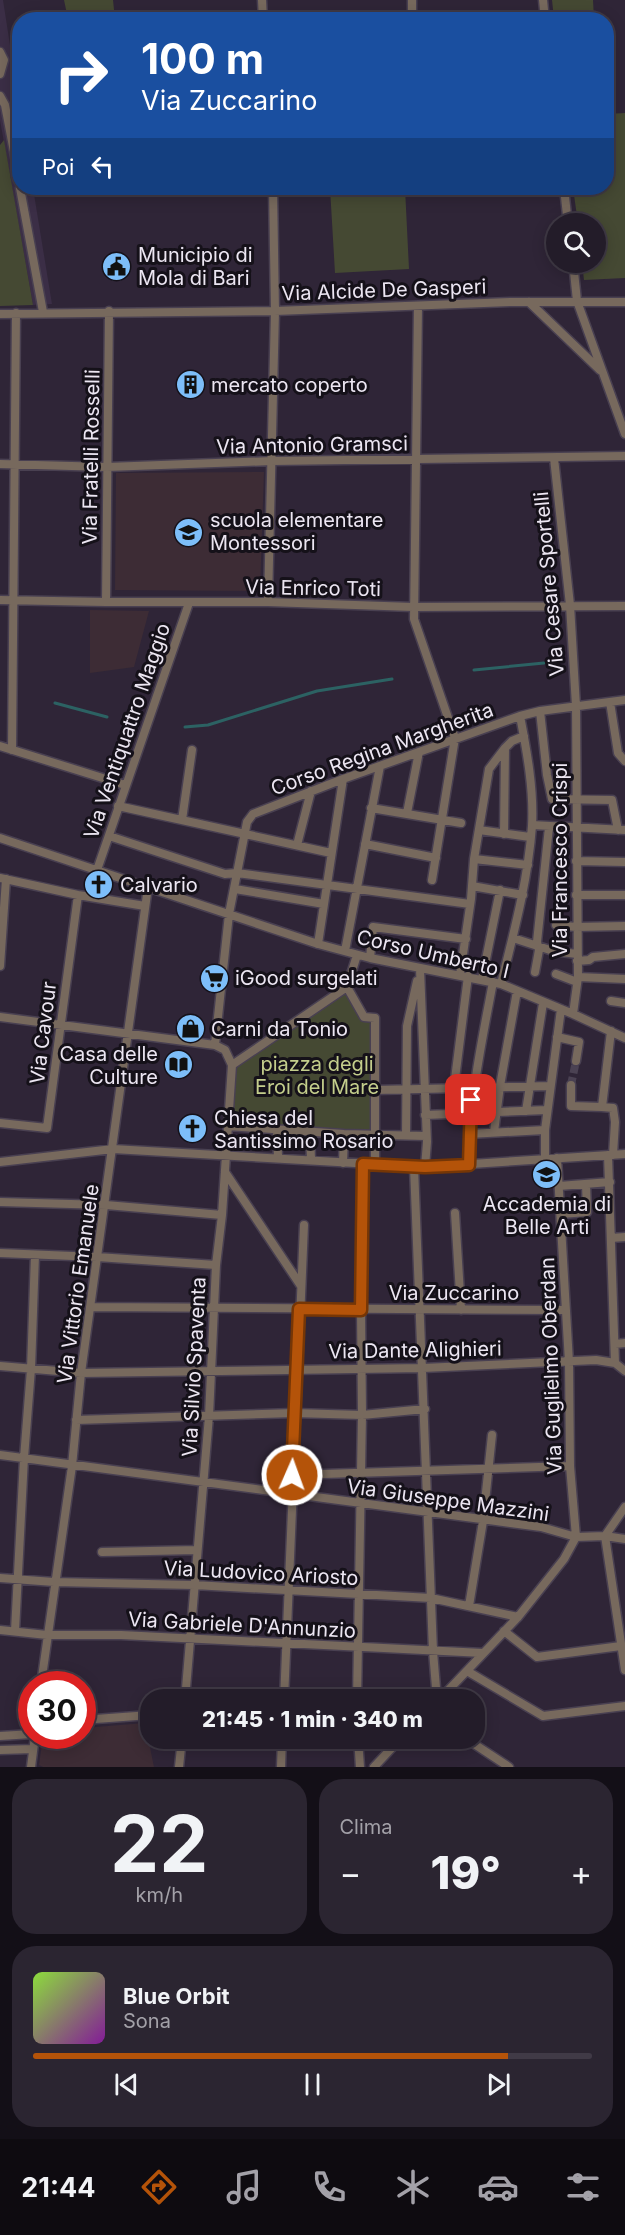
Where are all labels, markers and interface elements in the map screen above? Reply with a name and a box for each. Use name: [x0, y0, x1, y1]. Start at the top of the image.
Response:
text: 100 m: [141, 33, 264, 84]
icon: right: [42, 36, 120, 114]
text: Via Zuccarino: [141, 84, 317, 117]
icon: left: [86, 150, 119, 183]
text: Poi: [42, 154, 74, 180]
map controls: [546, 213, 606, 273]
button: search: [546, 213, 606, 273]
place label: Municipio di Mola di Bari: [138, 243, 253, 290]
public building icon: Municipio di Mola di Bari: [101, 250, 133, 282]
street label: Via Alcide De Gasperi: [281, 274, 487, 306]
street label: Via Fratelli Rosselli: [77, 369, 105, 545]
building icon: mercato coperto: [174, 369, 206, 401]
place label: mercato coperto: [211, 373, 368, 397]
street label: Via Antonio Gramsci: [216, 431, 408, 459]
street label: Via Cesare Sportelli: [529, 491, 569, 677]
place label: scuola elementare Montessori: [210, 508, 383, 555]
school or university icon: scuola elementare Montessori: [173, 516, 205, 548]
street label: Via Enrico Toti: [245, 575, 381, 601]
street label: Via Ventiquattro Maggio: [79, 620, 175, 842]
street label: Corso Regina Margherita: [267, 698, 497, 800]
street label: Via Francesco Crispi: [548, 763, 572, 957]
church icon: Calvario: [83, 869, 115, 901]
place label: Calvario: [120, 873, 198, 897]
street label: Corso Umberto I: [354, 925, 512, 983]
supermarket icon: iGood surgelati: [198, 962, 230, 994]
place label: iGood surgelati: [235, 966, 378, 990]
street label: Via Cavour: [25, 980, 61, 1086]
shop icon: Carni da Tonio: [174, 1013, 206, 1045]
place label: Carni da Tonio: [211, 1017, 348, 1041]
place label: Casa delle Culture: [59, 1042, 158, 1089]
library icon: Casa delle Culture: [163, 1049, 195, 1081]
park label: piazza degli Eroi del Mare: [255, 1052, 379, 1099]
pin: [445, 1074, 496, 1125]
icon: arrive: [454, 1083, 487, 1116]
place label: Chiesa del Santissimo Rosario: [214, 1106, 393, 1153]
church icon: Chiesa del Santissimo Rosario: [177, 1113, 209, 1145]
school or university icon: Accademia di Belle Arti: [531, 1158, 563, 1190]
street label: Via Vittorio Emanuele: [52, 1183, 104, 1385]
place label: Accademia di Belle Arti: [483, 1192, 611, 1239]
street label: Via Guglielmo Oberdan: [535, 1257, 567, 1475]
street label: Via Silvio Spaventa: [177, 1276, 211, 1458]
street label: Via Zuccarino: [389, 1281, 519, 1305]
street label: Via Dante Alighieri: [328, 1336, 502, 1364]
position arrow: [260, 1443, 324, 1507]
street label: Via Giuseppe Mazzini: [345, 1474, 551, 1526]
street label: Via Ludovico Ariosto: [163, 1556, 359, 1590]
street label: Via Gabriele D'Annunzio: [127, 1607, 357, 1643]
speed limit sign: 30: [18, 1671, 96, 1749]
text: 21:45 · 1 min · 340 m: [202, 1706, 423, 1732]
text: 22: [110, 1796, 208, 1891]
text: Clima: [340, 1815, 393, 1839]
text: 19°: [431, 1845, 501, 1900]
text: −: [340, 1853, 361, 1893]
text: +: [570, 1853, 592, 1893]
text: km/h: [135, 1883, 183, 1907]
text: Blue Orbit: [123, 1983, 230, 2009]
text: Sona: [123, 2009, 171, 2033]
icon: previous: [110, 2068, 143, 2101]
icon: pause: [296, 2068, 329, 2101]
icon: next: [482, 2068, 515, 2101]
icon: directions: [138, 2166, 180, 2208]
icon: music: [223, 2166, 265, 2208]
icon: phone: [308, 2166, 350, 2208]
icon: climate: [392, 2166, 434, 2208]
icon: car: [477, 2166, 519, 2208]
icon: filters: [562, 2166, 604, 2208]
text: 21:44: [21, 2171, 96, 2204]

